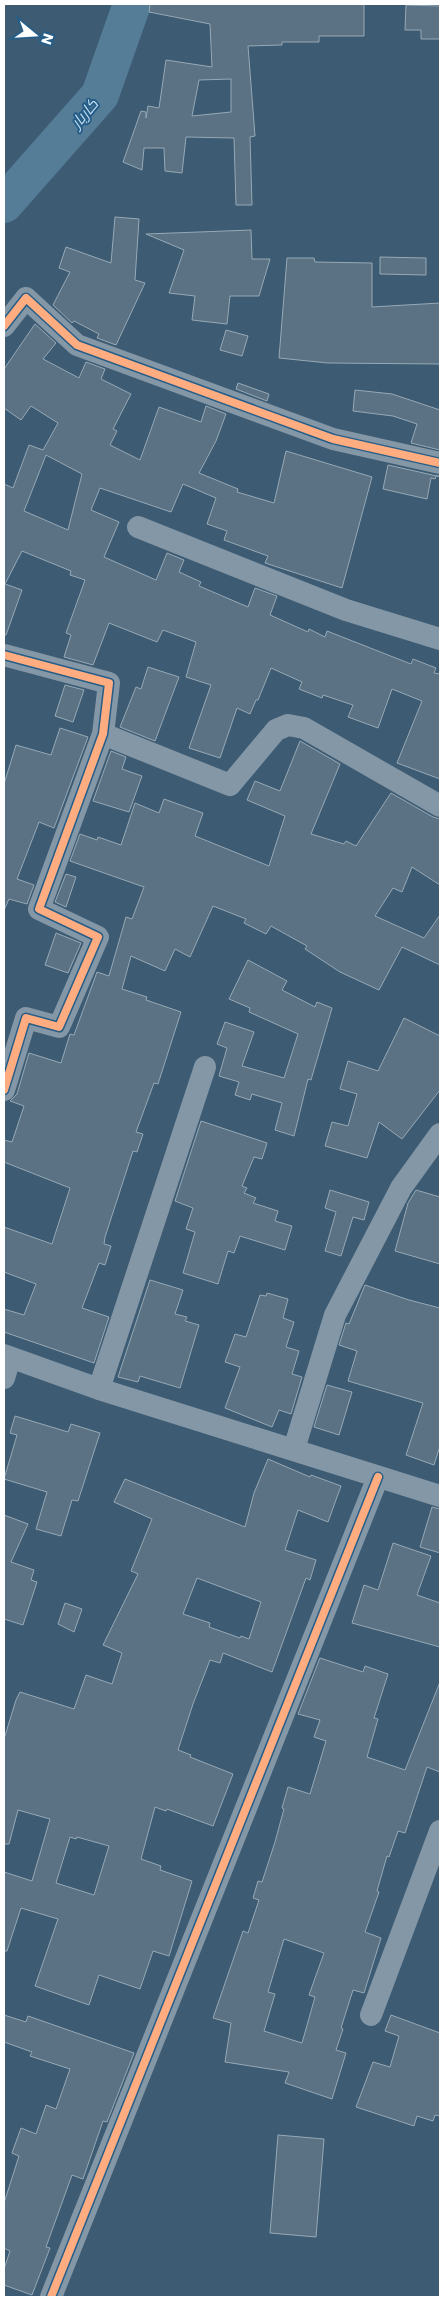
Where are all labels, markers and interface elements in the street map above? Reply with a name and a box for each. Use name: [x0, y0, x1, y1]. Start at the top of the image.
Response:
north arrow: [10, 10, 60, 60]
text: N: [36, 31, 59, 47]
water label: کاربار: [64, 94, 104, 135]

